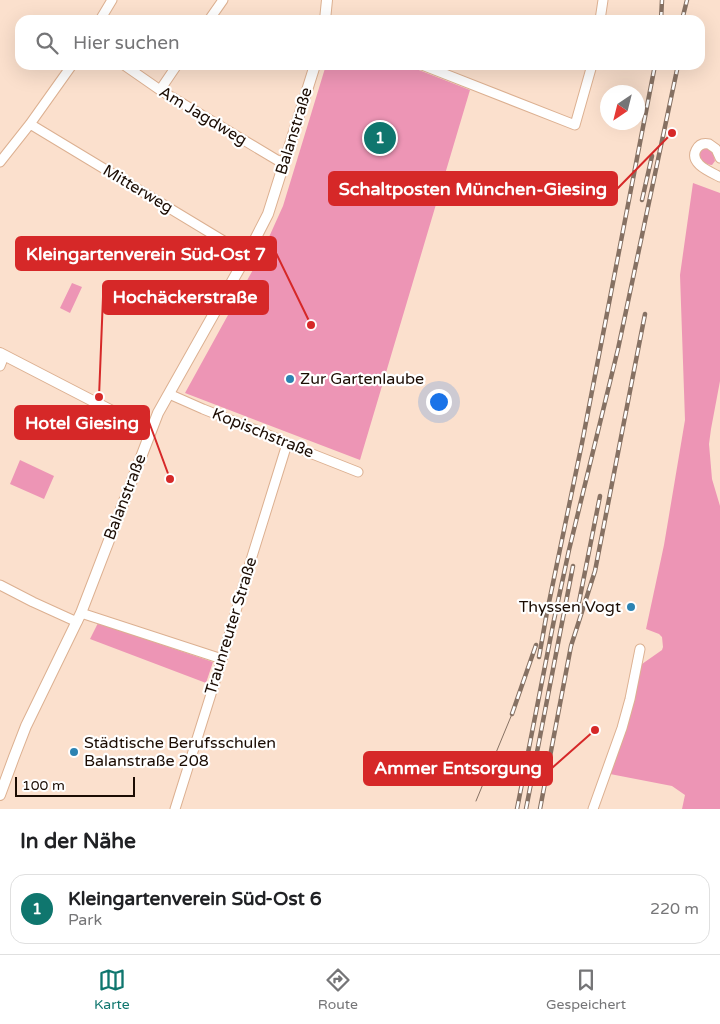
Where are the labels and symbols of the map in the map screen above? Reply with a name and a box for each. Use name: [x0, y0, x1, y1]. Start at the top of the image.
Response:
street label: Am Jagdweg: [155, 82, 251, 150]
street label: Balanstraße: [271, 85, 317, 177]
north arrow: [600, 85, 645, 130]
pin: 1: [364, 119, 396, 157]
street label: Mitterweg: [99, 160, 177, 218]
callout: Schaltposten München-Giesing: [329, 172, 617, 205]
text: Schaltposten München-Giesing: [339, 178, 607, 200]
callout: Kleingartenverein Süd-Ost 7: [16, 237, 276, 270]
text: Kleingartenverein Süd-Ost 7: [26, 243, 266, 265]
callout: Hochäckerstraße: [103, 281, 268, 314]
text: Hochäckerstraße: [113, 286, 257, 308]
place label: Zur Gartenlaube: [300, 369, 424, 389]
marker: Zur Gartenlaube: [284, 373, 296, 385]
your location: [426, 389, 452, 415]
street label: Kopischstraße: [209, 403, 317, 463]
callout: Hotel Giesing: [15, 406, 149, 439]
text: Hotel Giesing: [25, 412, 139, 434]
street label: Balanstraße: [99, 451, 151, 543]
street label: Traunreuter Straße: [201, 555, 261, 697]
place label: Thyssen Vogt: [519, 597, 621, 617]
marker: Thyssen Vogt: [625, 601, 637, 613]
place label: Städtische Berufsschulen Balanstraße 208: [84, 733, 276, 771]
marker: Städtische Berufsschulen Balanstraße 208: [68, 746, 80, 758]
callout: Ammer Entsorgung: [364, 752, 552, 785]
text: Ammer Entsorgung: [374, 757, 542, 779]
scale bar: [15, 774, 135, 797]

